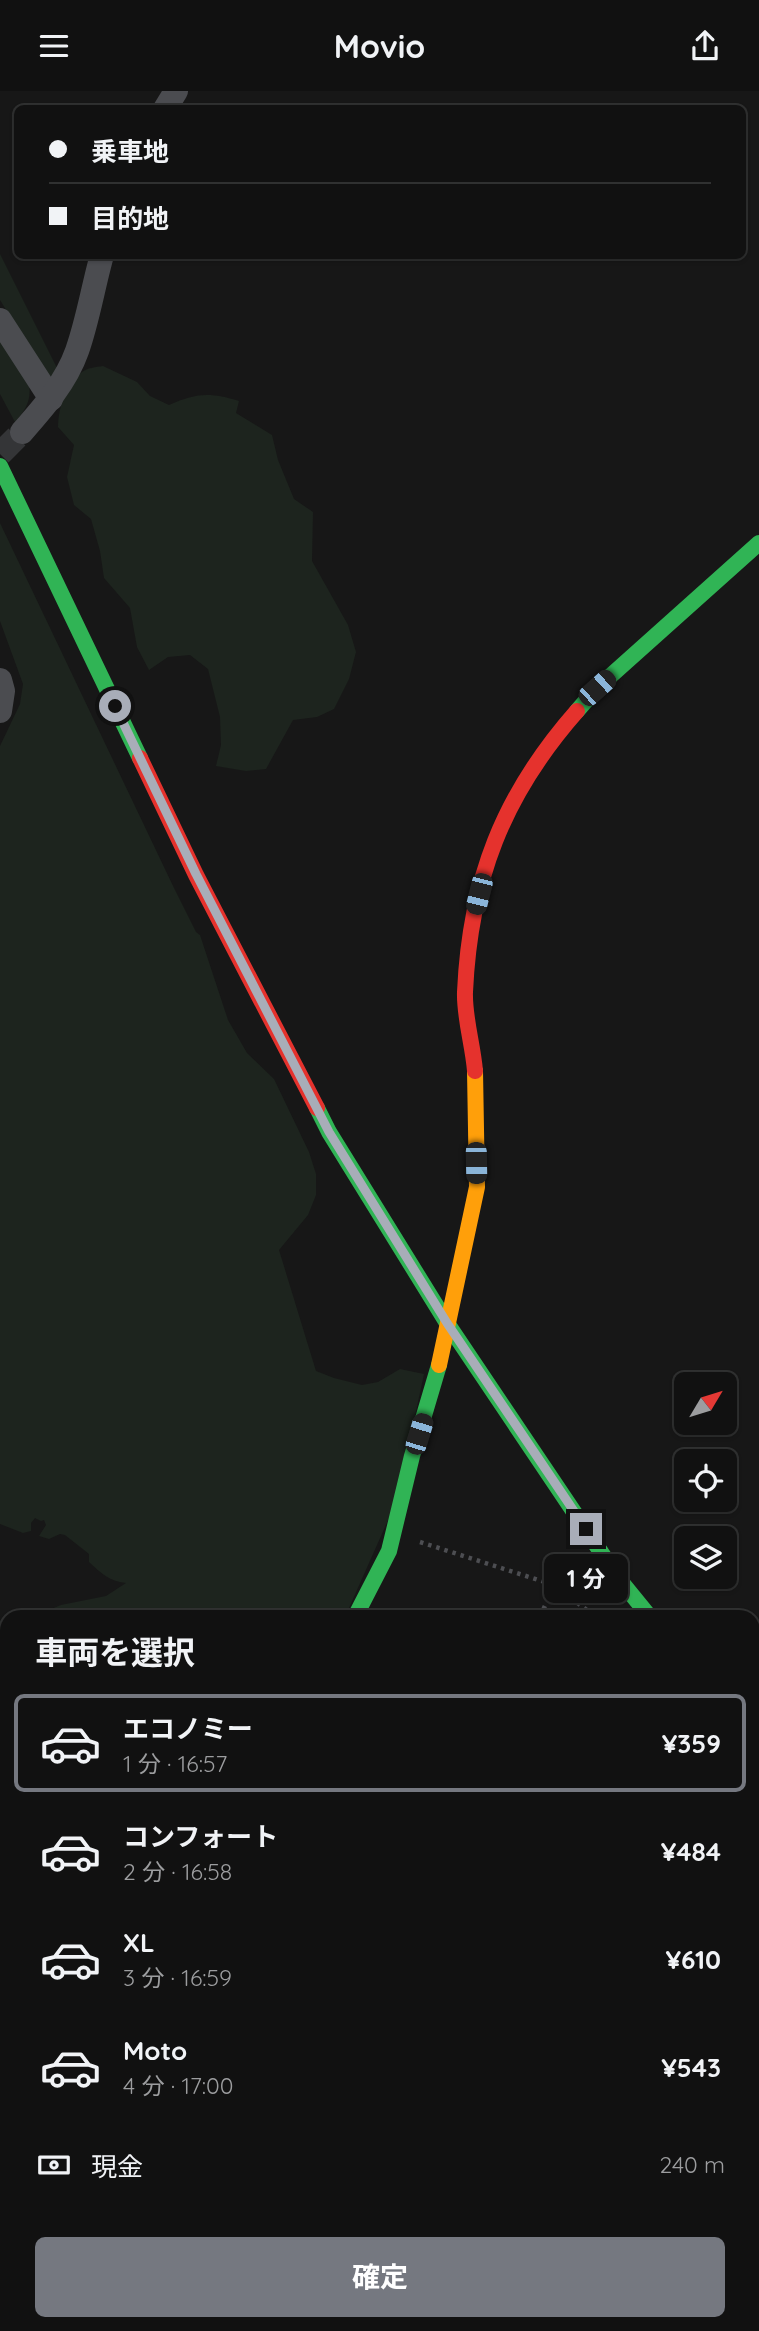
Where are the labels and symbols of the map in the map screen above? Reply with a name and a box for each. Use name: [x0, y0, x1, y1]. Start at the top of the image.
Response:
car: [575, 666, 620, 710]
route start: [99, 690, 131, 722]
car: [464, 871, 495, 917]
car: [466, 1142, 487, 1184]
north arrow: [674, 1372, 737, 1435]
car: [403, 1411, 436, 1457]
route end: [570, 1513, 602, 1545]
callout: 1 分: [544, 1553, 628, 1603]

